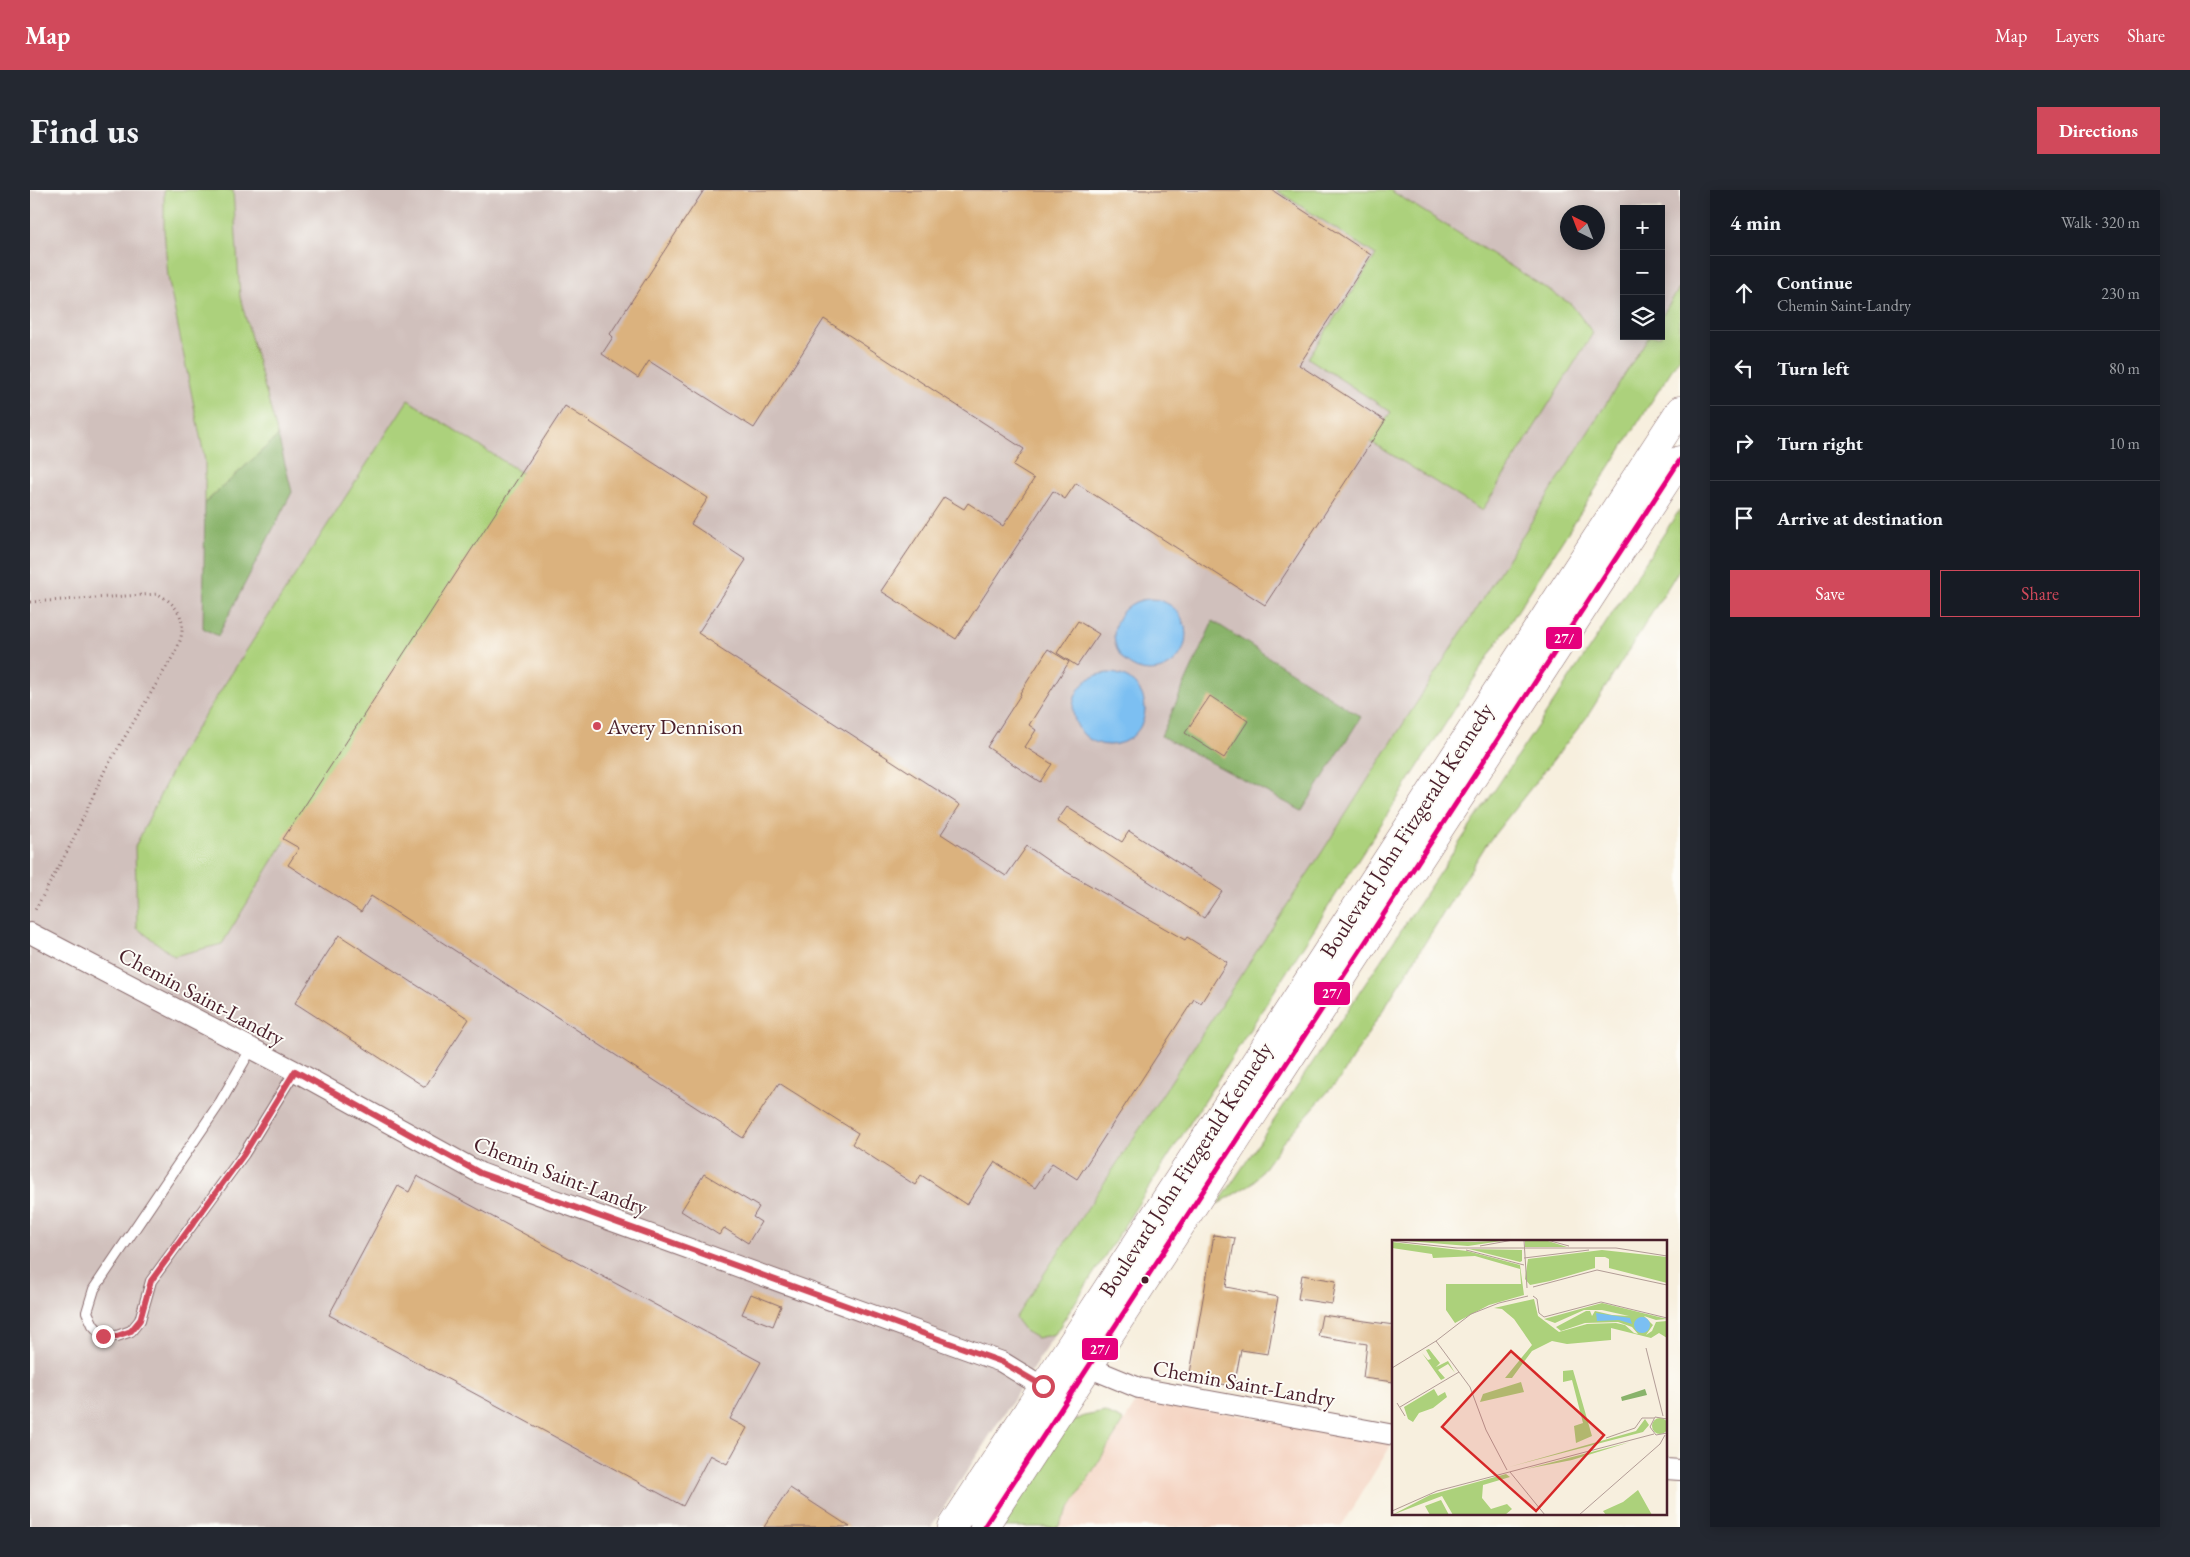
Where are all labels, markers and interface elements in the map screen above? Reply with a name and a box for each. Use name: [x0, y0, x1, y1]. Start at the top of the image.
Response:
text: Map: [25, 20, 70, 51]
text: Map: [1995, 24, 2027, 47]
text: Layers: [2055, 24, 2099, 47]
text: Share: [2127, 24, 2165, 47]
button: Directions: [2037, 107, 2160, 154]
text: Find us: [30, 108, 139, 153]
north arrow: [1560, 205, 1605, 250]
map controls: [1620, 205, 1665, 340]
button: +: [1620, 205, 1665, 250]
text: 4 min: [1730, 209, 1781, 236]
text: Walk · 320 m: [2061, 212, 2140, 233]
button: −: [1620, 250, 1665, 295]
text: Continue: [1777, 270, 1852, 295]
icon: ahead: [1730, 279, 1758, 307]
text: 230 m: [2101, 283, 2140, 304]
button: layers: [1620, 295, 1665, 340]
text: Chemin Saint-Landry: [1777, 295, 1911, 316]
icon: left: [1730, 354, 1758, 382]
text: Turn left: [1777, 356, 1849, 381]
text: 80 m: [2109, 358, 2140, 379]
icon: right: [1730, 429, 1758, 457]
text: Turn right: [1777, 431, 1863, 456]
text: 10 m: [2109, 433, 2140, 454]
icon: arrive: [1730, 504, 1758, 532]
text: Arrive at destination: [1777, 506, 1943, 531]
button: Save: [1730, 570, 1930, 617]
button: Share: [1940, 570, 2140, 617]
line badge: 27/: [1545, 626, 1583, 650]
text: 27/: [1554, 629, 1575, 647]
street label: Boulevard John Fitzgerald Kennedy: [1313, 697, 1500, 963]
place label: Avery Dennison: [606, 712, 744, 741]
marker: Avery Dennison: [591, 720, 603, 732]
street label: Chemin Saint-Landry: [114, 940, 290, 1053]
line badge: 27/: [1313, 981, 1351, 1006]
text: 27/: [1322, 984, 1343, 1002]
street label: Boulevard John Fitzgerald Kennedy: [1092, 1036, 1279, 1302]
street label: Chemin Saint-Landry: [470, 1129, 652, 1222]
inset map: [1392, 1240, 1668, 1514]
unlabelled marker: [1140, 1275, 1150, 1285]
route end: [92, 1325, 115, 1348]
line badge: 27/: [1081, 1337, 1119, 1361]
text: 27/: [1090, 1340, 1111, 1358]
street label: Chemin Saint-Landry: [1151, 1353, 1338, 1414]
route start: [1032, 1375, 1055, 1398]

